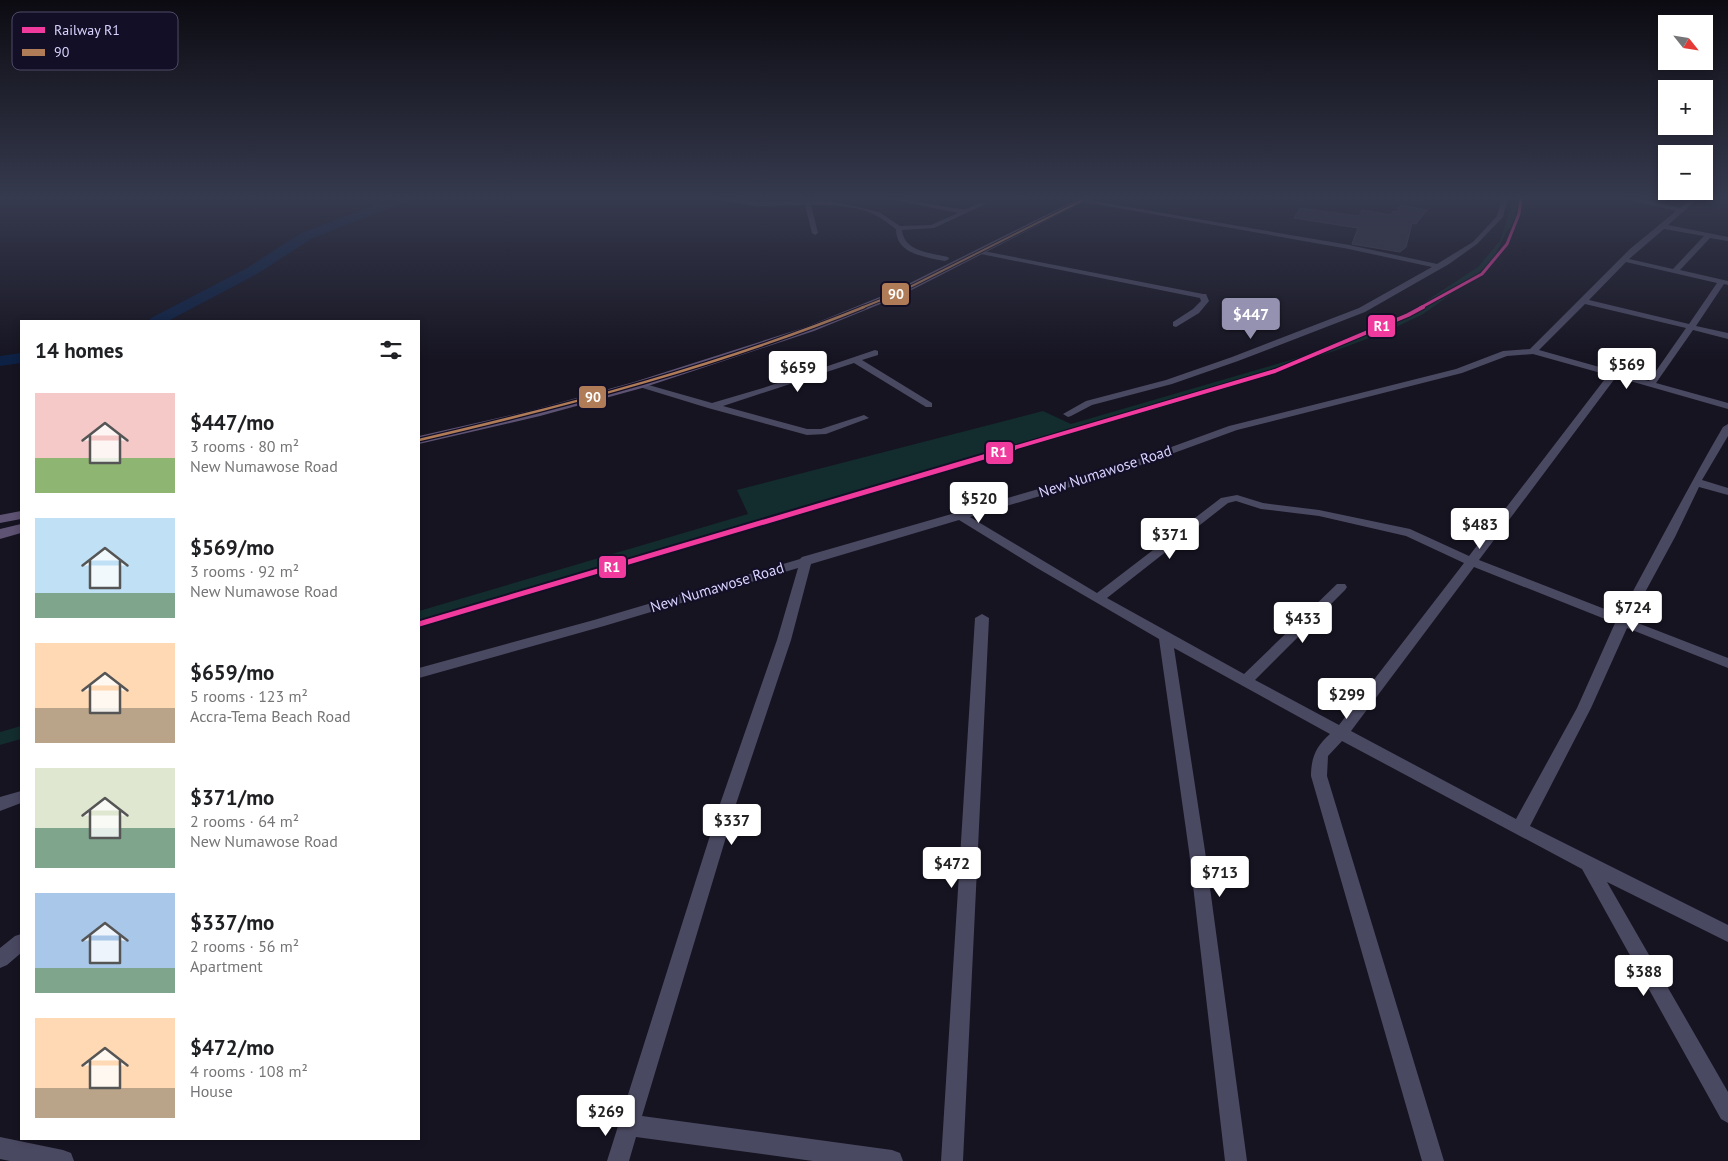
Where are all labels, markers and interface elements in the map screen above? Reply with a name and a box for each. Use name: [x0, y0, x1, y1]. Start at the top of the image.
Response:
legend: [12, 12, 178, 70]
north arrow: [1658, 15, 1712, 70]
map controls: [1658, 15, 1713, 200]
text: Railway R1: [54, 21, 120, 39]
text: 90: [54, 43, 70, 61]
button: +: [1658, 80, 1713, 135]
button: −: [1658, 145, 1713, 200]
line badge: 90: [881, 282, 910, 306]
text: 90: [888, 285, 904, 303]
pin: $447: [1221, 298, 1281, 340]
text: $447: [1233, 304, 1269, 324]
line badge: R1: [1367, 314, 1396, 338]
text: R1: [1374, 317, 1390, 335]
icon: filters: [377, 336, 405, 364]
text: 14 homes: [35, 337, 123, 364]
pin: $569: [1597, 348, 1657, 390]
pin: $659: [768, 350, 828, 393]
text: $569: [1609, 354, 1645, 374]
text: $659: [780, 357, 816, 377]
line badge: 90: [578, 385, 607, 409]
text: 90: [585, 388, 601, 406]
text: $447/mo: [190, 409, 274, 436]
icon: home: [75, 413, 135, 473]
text: 3 rooms · 80 m²: [190, 436, 299, 456]
line badge: R1: [985, 441, 1014, 465]
street label: New Numawose Road: [1036, 441, 1174, 501]
text: R1: [991, 443, 1007, 461]
text: New Numawose Road: [190, 456, 338, 476]
pin: $520: [949, 482, 1009, 524]
text: $520: [961, 488, 997, 508]
pin: $483: [1450, 508, 1510, 550]
text: $483: [1462, 514, 1498, 534]
pin: $371: [1140, 518, 1200, 560]
text: $371: [1152, 524, 1188, 544]
text: $569/mo: [190, 534, 274, 561]
icon: home: [75, 538, 135, 598]
line badge: R1: [598, 555, 627, 579]
text: R1: [604, 558, 620, 576]
street label: New Numawose Road: [648, 558, 786, 616]
text: 3 rooms · 92 m²: [190, 561, 299, 581]
text: New Numawose Road: [190, 581, 338, 601]
pin: $724: [1603, 590, 1663, 633]
text: $724: [1615, 597, 1651, 617]
pin: $433: [1273, 602, 1333, 644]
text: $433: [1285, 608, 1321, 628]
text: $659/mo: [190, 659, 274, 686]
icon: home: [75, 663, 135, 723]
pin: $299: [1317, 678, 1377, 720]
text: $299: [1329, 684, 1365, 704]
text: 5 rooms · 123 m²: [190, 686, 308, 706]
text: Accra-Tema Beach Road: [190, 706, 351, 726]
text: $371/mo: [190, 784, 274, 811]
icon: home: [75, 788, 135, 848]
pin: $337: [702, 804, 762, 846]
text: $337: [714, 810, 750, 830]
text: 2 rooms · 64 m²: [190, 811, 299, 831]
text: New Numawose Road: [190, 831, 338, 851]
pin: $472: [922, 846, 982, 889]
text: $472: [934, 853, 970, 873]
pin: $713: [1190, 856, 1250, 898]
text: $713: [1202, 862, 1238, 882]
text: $337/mo: [190, 909, 274, 936]
icon: home: [75, 913, 135, 973]
text: 2 rooms · 56 m²: [190, 936, 299, 956]
pin: $388: [1614, 954, 1674, 997]
text: Apartment: [190, 956, 263, 976]
text: $388: [1626, 961, 1662, 981]
text: $472/mo: [190, 1034, 274, 1061]
icon: home: [75, 1038, 135, 1098]
text: 4 rooms · 108 m²: [190, 1061, 308, 1081]
text: House: [190, 1081, 233, 1101]
pin: $269: [576, 1094, 636, 1137]
text: $269: [588, 1101, 624, 1121]

